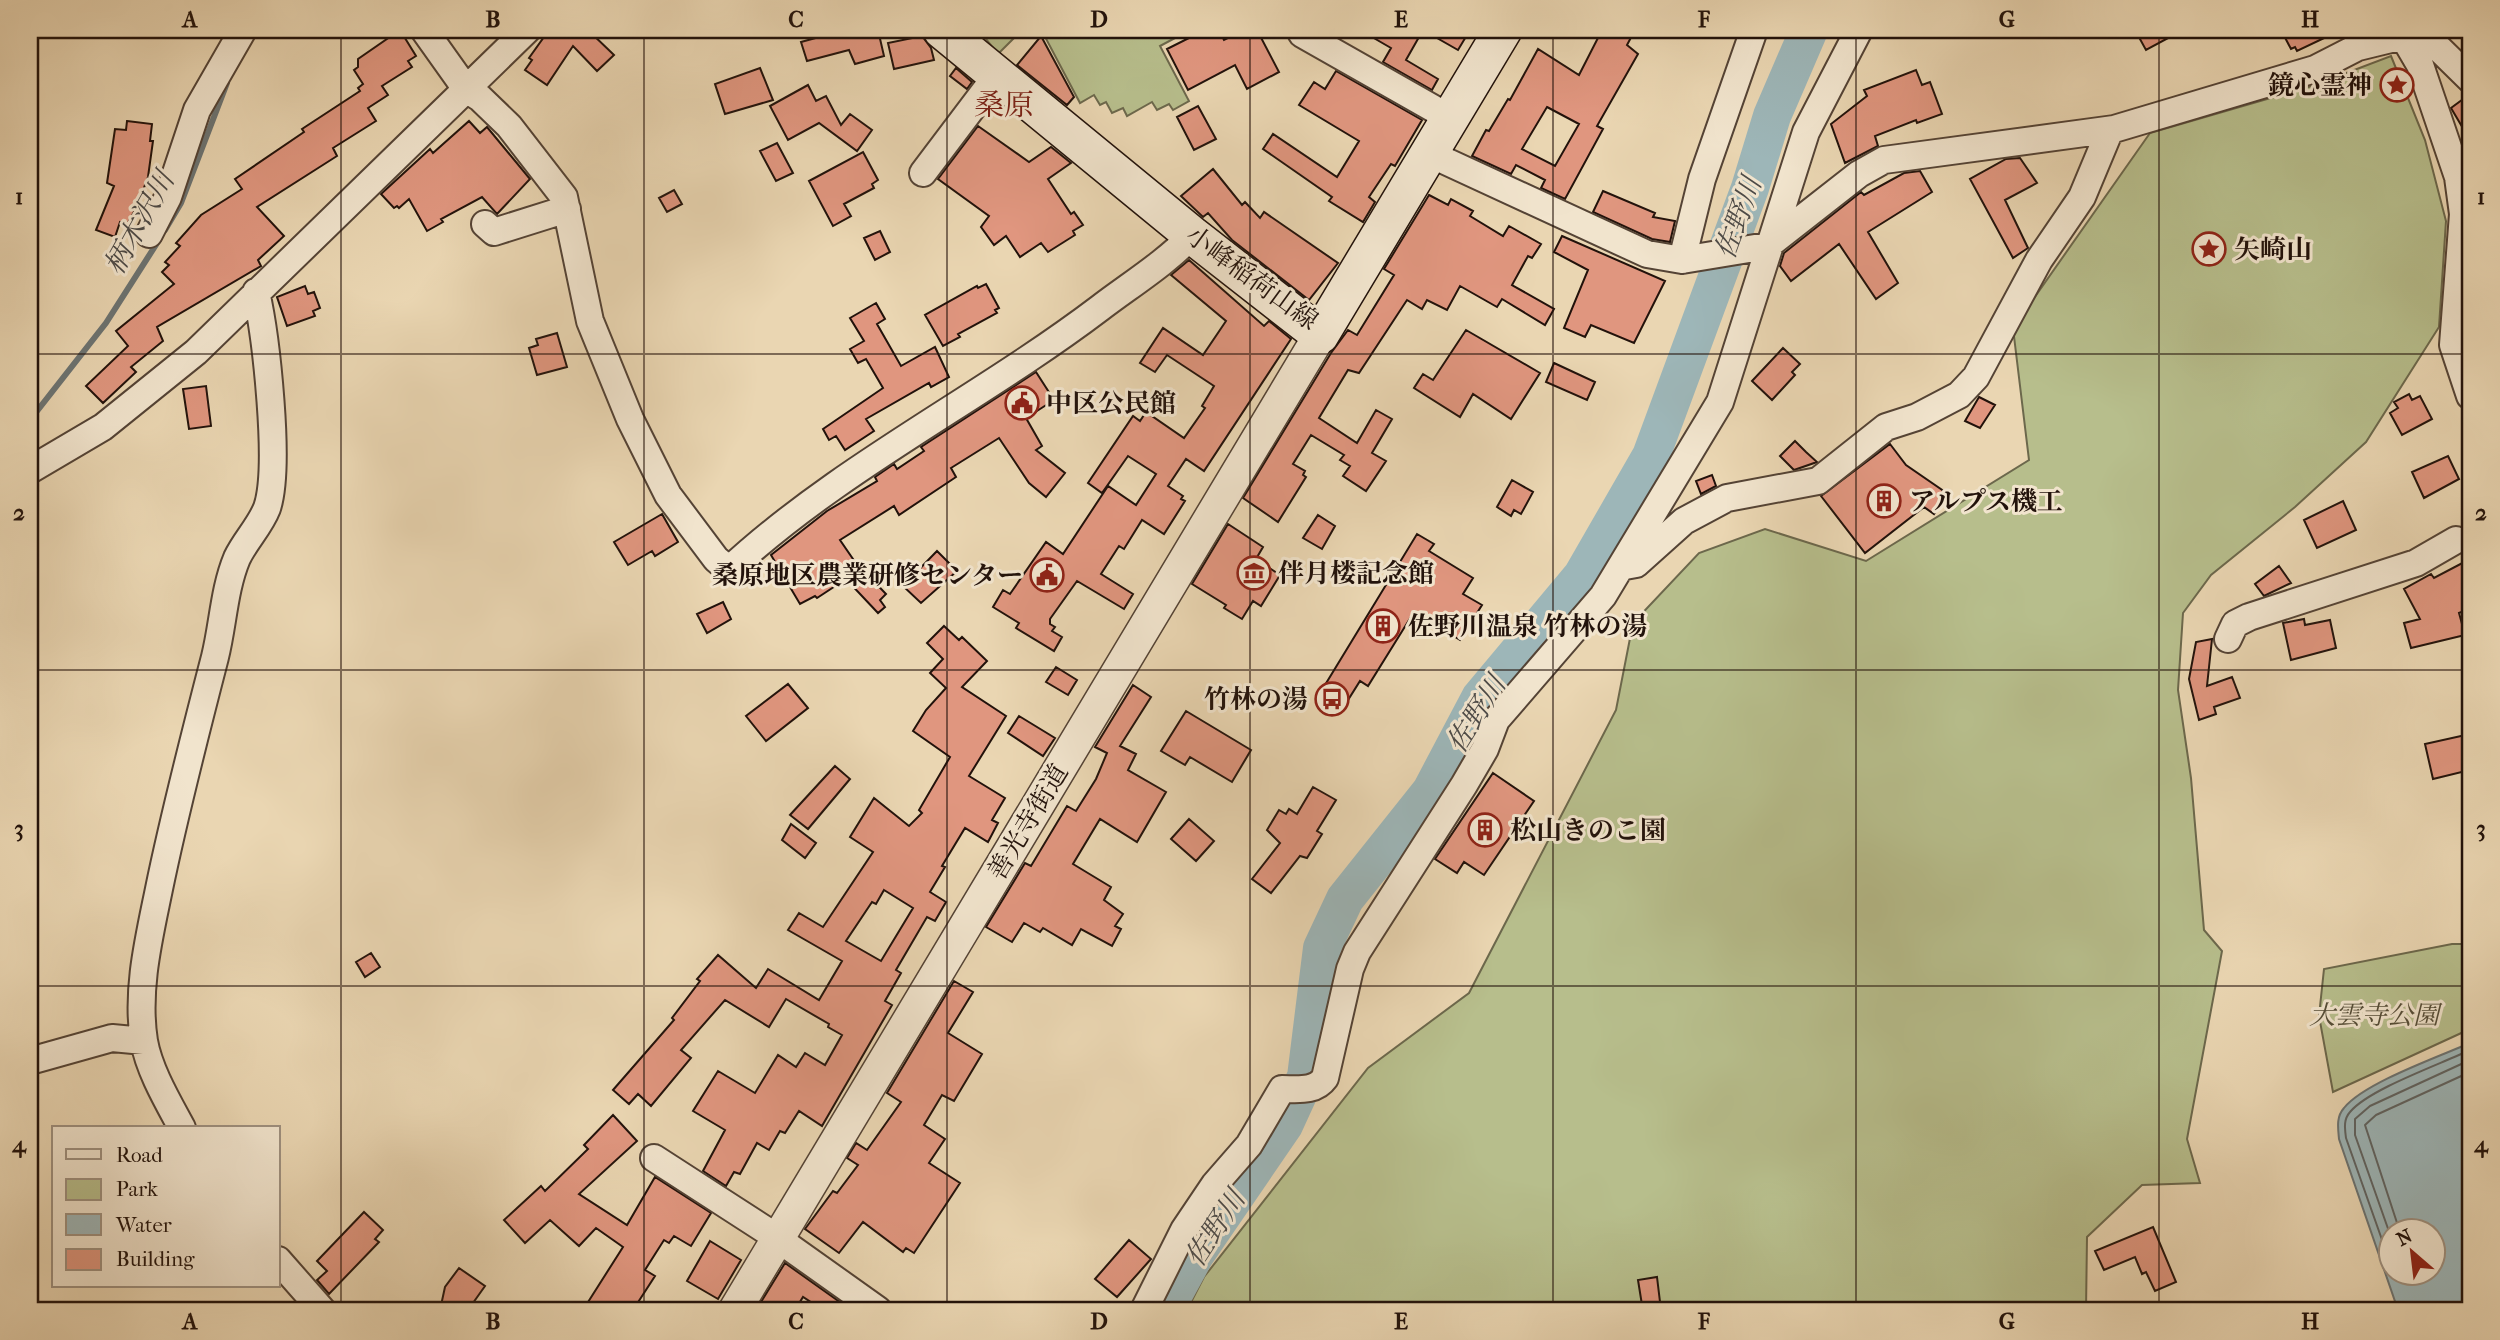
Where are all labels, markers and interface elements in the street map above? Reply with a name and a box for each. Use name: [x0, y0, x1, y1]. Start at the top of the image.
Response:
text: A: [181, 6, 199, 33]
text: B: [486, 6, 501, 33]
text: C: [788, 6, 804, 33]
text: D: [1090, 6, 1108, 33]
text: E: [1394, 6, 1408, 33]
text: F: [1697, 6, 1711, 33]
text: G: [1999, 6, 2015, 33]
text: H: [2301, 6, 2319, 33]
place icon: 鏡心霊神: [2378, 66, 2416, 104]
place label: 鏡心霊神: [2268, 70, 2372, 101]
district label: 桑原: [974, 88, 1034, 123]
water label: 柄木沢川: [97, 163, 182, 280]
water label: 佐野川: [1708, 170, 1769, 263]
text: 1: [15, 183, 23, 210]
text: 1: [2477, 183, 2485, 210]
street label: 小峰稲荷山線: [1180, 220, 1324, 336]
place icon: 矢崎山: [2190, 230, 2228, 268]
place label: 矢崎山: [2234, 234, 2312, 265]
public building icon: 中区公民館: [1003, 384, 1041, 422]
place label: 中区公民館: [1046, 388, 1176, 419]
building icon: アルプス機工: [1865, 482, 1903, 520]
place label: アルプス機工: [1909, 486, 2063, 517]
text: 2: [13, 499, 25, 526]
text: 2: [2475, 499, 2487, 526]
museum icon: 伴月楼記念館: [1235, 554, 1273, 592]
public building icon: 桑原地区農業研修センター: [1028, 556, 1066, 594]
place label: 伴月楼記念館: [1278, 558, 1434, 589]
place label: 桑原地区農業研修センター: [712, 560, 1023, 591]
building icon: 佐野川温泉 竹林の湯: [1364, 607, 1402, 645]
place label: 佐野川温泉 竹林の湯: [1408, 611, 1648, 642]
water label: 佐野川: [1440, 667, 1514, 758]
bus stop icon: 竹林の湯: [1313, 680, 1351, 718]
place label: 竹林の湯: [1204, 684, 1308, 715]
street label: 善光寺街道: [981, 758, 1075, 886]
building icon: 松山きのこ園: [1466, 811, 1504, 849]
text: 3: [14, 815, 24, 842]
place label: 松山きのこ園: [1510, 815, 1666, 846]
text: 3: [2476, 815, 2486, 842]
park label: 大雲寺公園: [2309, 1000, 2443, 1031]
legend: [52, 1126, 280, 1288]
text: 4: [11, 1131, 27, 1158]
text: 4: [2473, 1131, 2489, 1158]
text: Road: [116, 1143, 163, 1167]
text: Park: [116, 1177, 158, 1201]
water label: 佐野川: [1178, 1181, 1253, 1272]
text: Water: [115, 1213, 172, 1237]
north arrow: [2378, 1218, 2448, 1288]
text: N: [2393, 1225, 2417, 1251]
text: Building: [116, 1247, 195, 1271]
text: A: [181, 1308, 199, 1335]
text: B: [486, 1308, 501, 1335]
text: C: [788, 1308, 804, 1335]
text: D: [1090, 1308, 1108, 1335]
text: E: [1394, 1308, 1408, 1335]
text: F: [1697, 1308, 1711, 1335]
text: G: [1999, 1308, 2015, 1335]
text: H: [2301, 1308, 2319, 1335]

